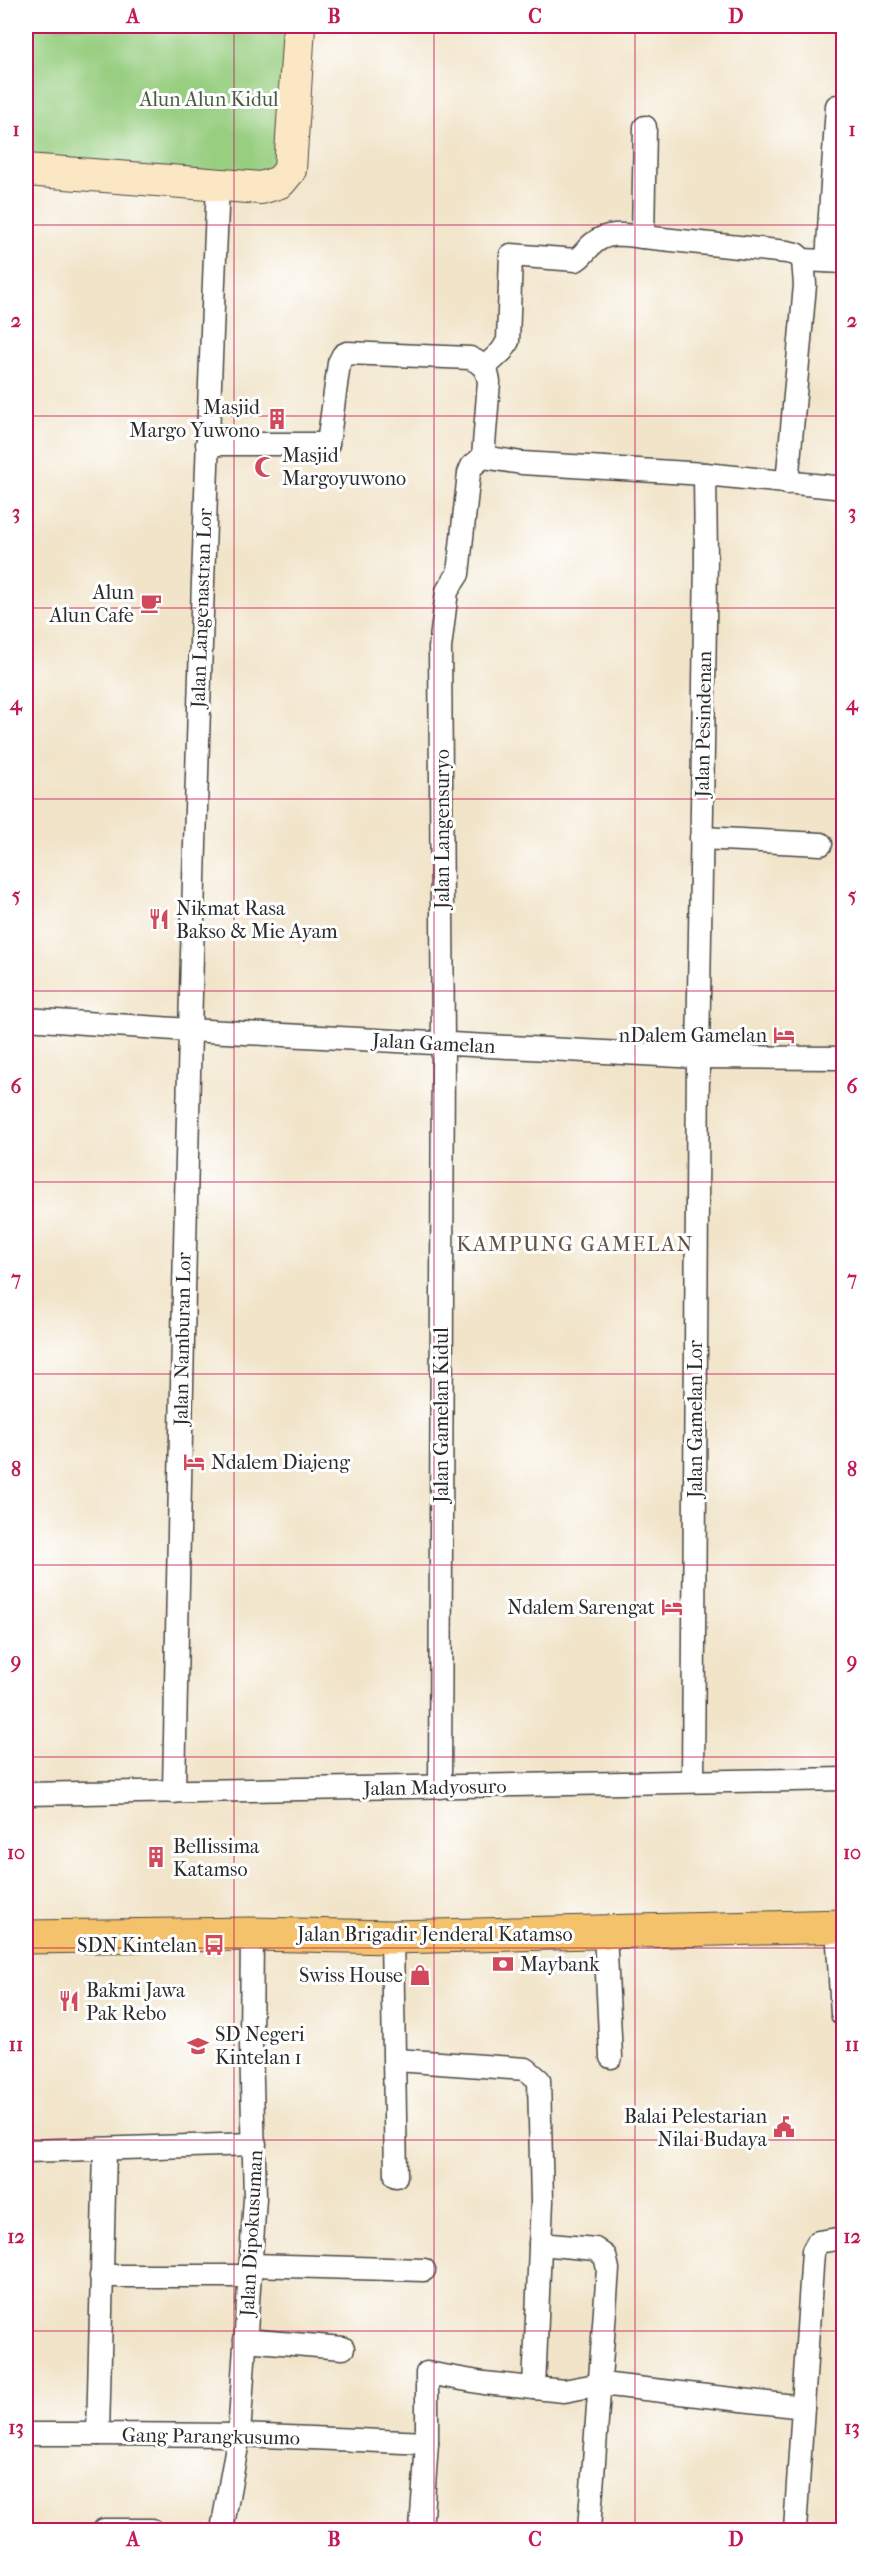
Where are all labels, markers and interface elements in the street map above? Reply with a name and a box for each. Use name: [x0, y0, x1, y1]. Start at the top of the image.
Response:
text: A: [125, 5, 141, 28]
text: B: [327, 5, 341, 28]
text: C: [528, 5, 542, 28]
text: D: [728, 5, 744, 28]
park label: Alun Alun Kidul: [138, 88, 279, 111]
text: 1: [12, 118, 20, 141]
text: 1: [848, 118, 856, 141]
text: 2: [11, 309, 21, 332]
text: 2: [847, 309, 857, 332]
place label: Masjid Margo Yuwono: [129, 396, 261, 442]
building icon: Masjid Margo Yuwono: [265, 407, 289, 431]
place label: Masjid Margoyuwono: [282, 444, 406, 490]
mosque icon: Masjid Margoyuwono: [253, 455, 277, 479]
text: 3: [12, 501, 20, 524]
text: 3: [848, 501, 856, 524]
street label: Jalan Langenastran Lor: [186, 507, 217, 710]
place label: Alun Alun Cafe: [49, 581, 134, 627]
cafe icon: Alun Alun Cafe: [139, 591, 163, 615]
street label: Jalan Pesindenan: [691, 650, 716, 800]
text: 4: [9, 692, 23, 716]
text: 4: [845, 692, 859, 716]
street label: Jalan Langensuryo: [431, 749, 454, 911]
text: 5: [12, 884, 21, 907]
text: 5: [848, 884, 857, 907]
place label: Nikmat Rasa Bakso & Mie Ayam: [176, 897, 338, 943]
restaurant icon: Nikmat Rasa Bakso & Mie Ayam: [147, 907, 171, 931]
hotel icon: nDalem Gamelan: [772, 1023, 796, 1047]
place label: nDalem Gamelan: [619, 1024, 767, 1047]
street label: Jalan Gamelan: [370, 1029, 496, 1058]
text: 6: [11, 1075, 23, 1098]
text: 6: [847, 1075, 859, 1098]
district label: KAMPUNG GAMELAN: [456, 1232, 694, 1256]
street label: Jalan Namburan Lor: [169, 1252, 196, 1428]
text: 7: [10, 1267, 21, 1290]
text: 7: [846, 1267, 857, 1290]
street label: Jalan Gamelan Kidul: [430, 1327, 453, 1505]
street label: Jalan Gamelan Lor: [684, 1339, 707, 1500]
hotel icon: Ndalem Diajeng: [182, 1450, 206, 1474]
place label: Ndalem Diajeng: [211, 1451, 350, 1474]
text: 8: [11, 1458, 21, 1481]
text: 8: [847, 1458, 857, 1481]
hotel icon: Ndalem Sarengat: [660, 1595, 684, 1619]
place label: Ndalem Sarengat: [507, 1596, 655, 1619]
text: 9: [10, 1650, 21, 1673]
text: 9: [846, 1650, 857, 1673]
street label: Jalan Madyosuro: [361, 1775, 507, 1800]
place label: Bellissima Katamso: [173, 1835, 260, 1881]
text: 10: [7, 1841, 25, 1864]
text: 10: [843, 1841, 861, 1864]
building icon: Bellissima Katamso: [144, 1845, 168, 1869]
street label: Jalan Brigadir Jenderal Katamso: [295, 1923, 573, 1946]
bus stop icon: SDN Kintelan: [202, 1933, 226, 1957]
place label: SDN Kintelan: [77, 1934, 197, 1957]
bank icon: Maybank: [491, 1952, 515, 1976]
place label: Maybank: [520, 1953, 600, 1976]
shop icon: Swiss House: [408, 1963, 432, 1987]
place label: Swiss House: [299, 1964, 403, 1987]
place label: Bakmi Jawa Pak Rebo: [86, 1979, 186, 2025]
restaurant icon: Bakmi Jawa Pak Rebo: [57, 1989, 81, 2013]
place label: SD Negeri Kintelan 1: [215, 2023, 305, 2069]
text: 11: [9, 2033, 23, 2056]
text: 11: [845, 2033, 859, 2056]
school or university icon: SD Negeri Kintelan 1: [186, 2034, 210, 2058]
place label: Balai Pelestarian Nilai Budaya: [624, 2105, 768, 2151]
public building icon: Balai Pelestarian Nilai Budaya: [772, 2115, 796, 2139]
street label: Jalan Dipokusuman: [236, 2149, 267, 2319]
text: 12: [7, 2225, 25, 2248]
text: 12: [843, 2225, 861, 2248]
text: 13: [8, 2416, 24, 2439]
text: 13: [844, 2416, 860, 2439]
street label: Gang Parangkusumo: [122, 2423, 300, 2450]
text: A: [125, 2528, 141, 2551]
text: B: [327, 2528, 341, 2551]
text: C: [528, 2528, 542, 2551]
text: D: [728, 2528, 744, 2551]

